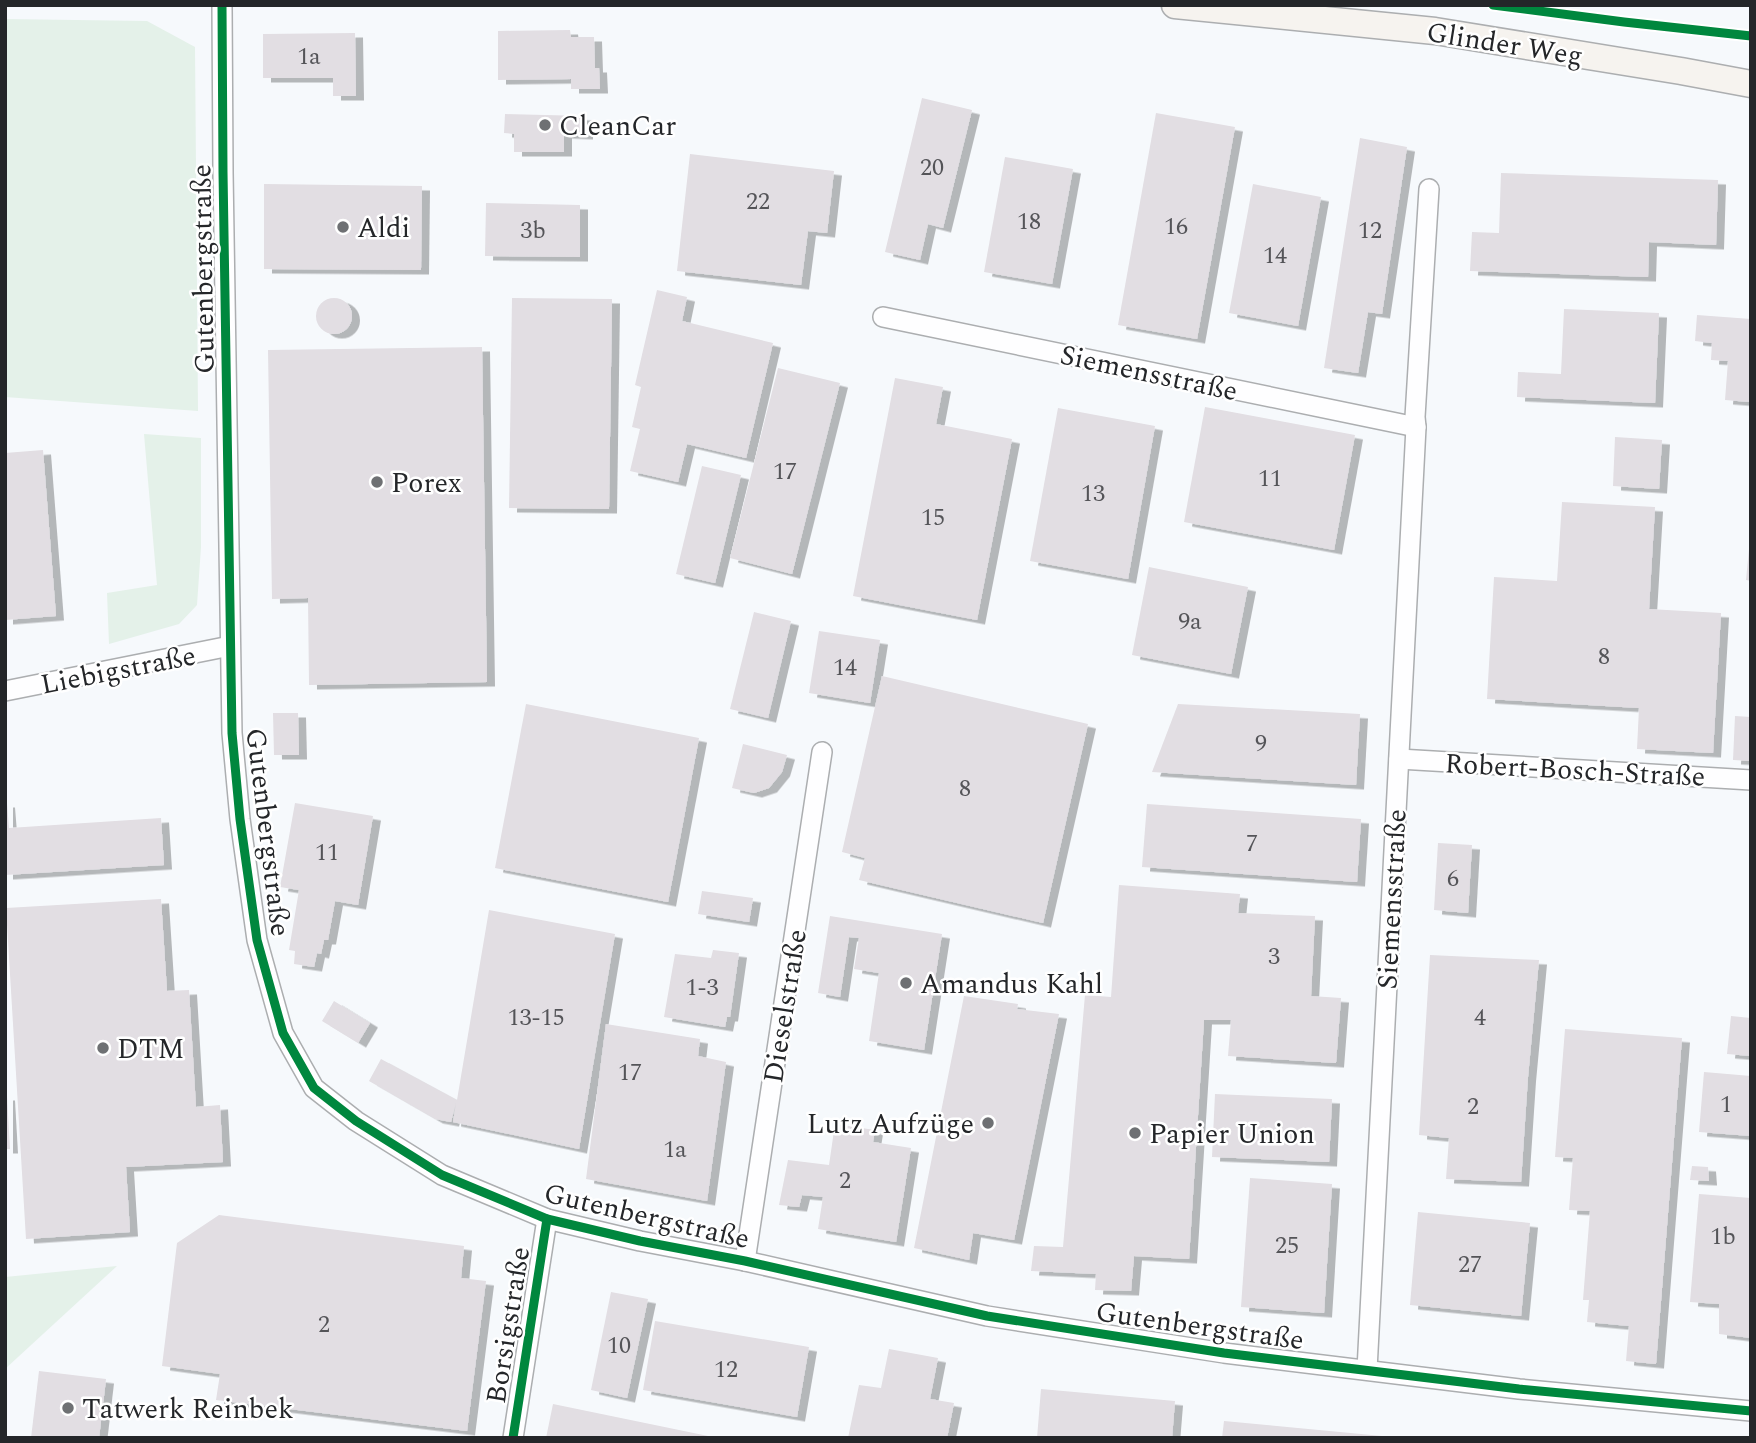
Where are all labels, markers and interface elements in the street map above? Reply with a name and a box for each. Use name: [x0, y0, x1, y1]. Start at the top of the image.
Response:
street label: Glinder Weg: [1423, 11, 1586, 78]
house number: 1a: [297, 39, 321, 75]
place label: CleanCar: [559, 105, 676, 148]
marker: CleanCar: [537, 117, 553, 133]
house number: 20: [920, 150, 944, 186]
street label: Gutenbergstraße: [180, 164, 227, 374]
house number: 22: [746, 184, 770, 220]
house number: 18: [1017, 204, 1041, 240]
place label: Aldi: [357, 207, 410, 250]
house number: 16: [1164, 209, 1188, 245]
house number: 3b: [520, 213, 546, 249]
house number: 12: [1358, 213, 1382, 249]
marker: Aldi: [335, 219, 351, 235]
house number: 14: [1263, 238, 1287, 274]
street label: Siemensstraße: [1056, 334, 1241, 413]
house number: 17: [773, 454, 797, 490]
house number: 11: [1258, 461, 1282, 497]
place label: Porex: [391, 462, 462, 505]
marker: Porex: [369, 474, 385, 490]
house number: 13: [1081, 476, 1105, 512]
house number: 15: [921, 500, 945, 536]
house number: 9a: [1178, 604, 1202, 640]
street label: Liebigstraße: [37, 634, 199, 707]
house number: 8: [1598, 639, 1610, 675]
house number: 14: [833, 650, 857, 686]
street label: Gutenbergstraße: [233, 725, 302, 939]
house number: 9: [1255, 726, 1267, 762]
street label: Robert-Bosch-Straße: [1444, 742, 1706, 799]
house number: 8: [959, 771, 971, 807]
street label: Siemensstraße: [1366, 808, 1419, 990]
house number: 7: [1246, 826, 1258, 862]
house number: 11: [315, 835, 339, 871]
house number: 6: [1447, 861, 1459, 897]
street label: Dieselstraße: [752, 926, 819, 1086]
house number: 3: [1268, 939, 1280, 975]
place label: Amandus Kahl: [920, 963, 1103, 1006]
house number: 1-3: [686, 970, 719, 1006]
marker: Amandus Kahl: [898, 975, 914, 991]
house number: 13-15: [508, 1000, 565, 1036]
house number: 4: [1474, 1000, 1486, 1036]
place label: DTM: [117, 1028, 184, 1071]
marker: DTM: [95, 1040, 111, 1056]
house number: 17: [618, 1055, 642, 1091]
house number: 1: [1720, 1087, 1732, 1123]
house number: 2: [1467, 1089, 1479, 1125]
place label: Lutz Aufzüge: [807, 1103, 974, 1146]
place label: Papier Union: [1149, 1113, 1315, 1156]
marker: Lutz Aufzüge: [980, 1115, 996, 1131]
marker: Papier Union: [1127, 1125, 1143, 1141]
house number: 1a: [663, 1132, 687, 1168]
house number: 2: [839, 1163, 851, 1199]
street label: Gutenbergstraße: [540, 1172, 754, 1261]
house number: 1b: [1710, 1219, 1736, 1255]
house number: 25: [1275, 1228, 1299, 1264]
street label: Borsigstraße: [475, 1244, 542, 1407]
house number: 27: [1458, 1247, 1482, 1283]
street label: Gutenbergstraße: [1093, 1291, 1307, 1362]
house number: 2: [318, 1307, 330, 1343]
house number: 10: [607, 1328, 631, 1364]
house number: 12: [714, 1352, 738, 1388]
place label: Tatwerk Reinbek: [82, 1388, 294, 1431]
marker: Tatwerk Reinbek: [60, 1400, 76, 1416]

